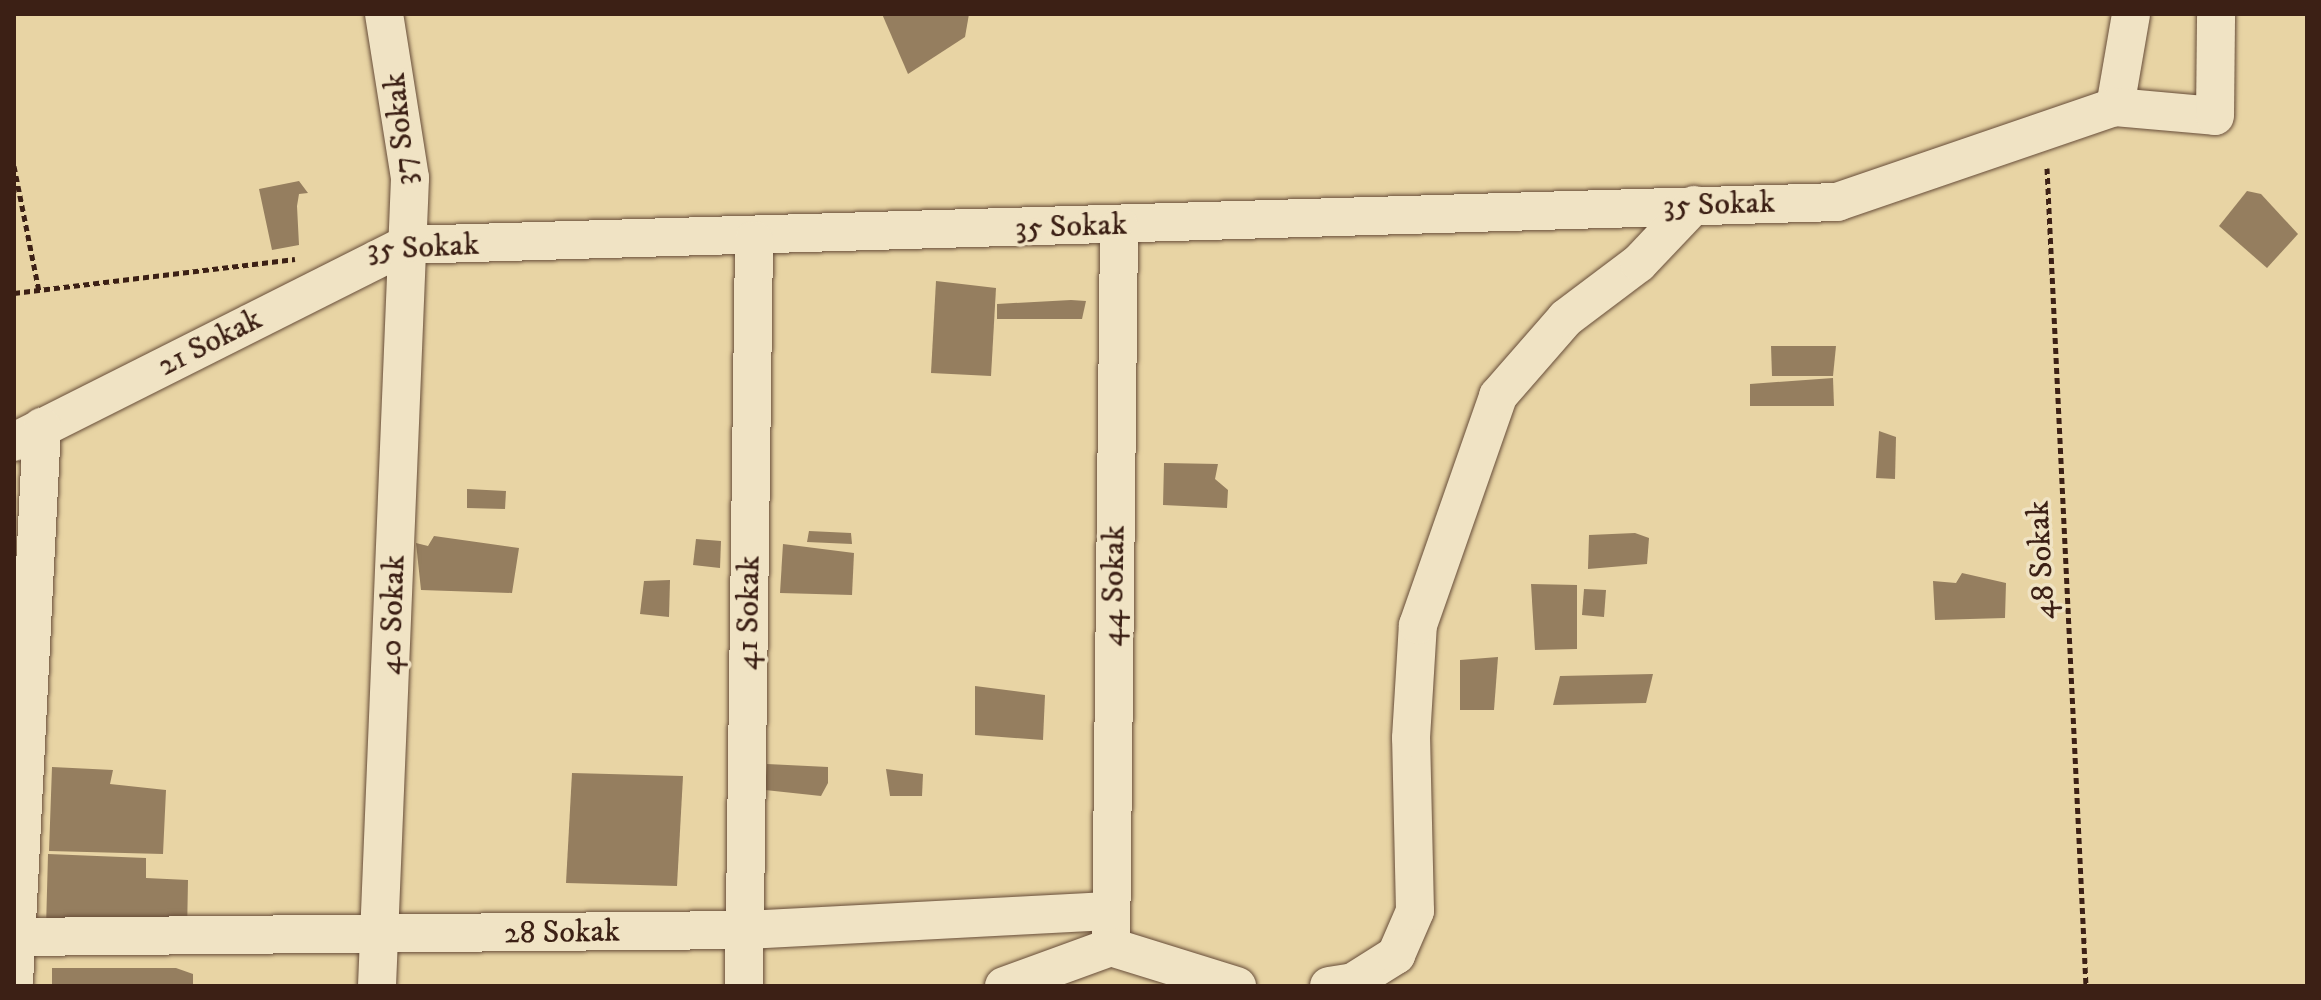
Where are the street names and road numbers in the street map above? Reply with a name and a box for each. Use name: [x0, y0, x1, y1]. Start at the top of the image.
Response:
street label: 37 Sokak: [376, 71, 426, 187]
street label: 35 Sokak: [1662, 184, 1776, 226]
street label: 35 Sokak: [1014, 206, 1128, 248]
street label: 35 Sokak: [366, 226, 480, 270]
street label: 21 Sokak: [151, 300, 269, 386]
street label: 48 Sokak: [2020, 500, 2064, 620]
street label: 44 Sokak: [1094, 525, 1134, 647]
street label: 40 Sokak: [372, 554, 414, 676]
street label: 41 Sokak: [729, 555, 769, 671]
street label: 28 Sokak: [504, 913, 620, 953]

